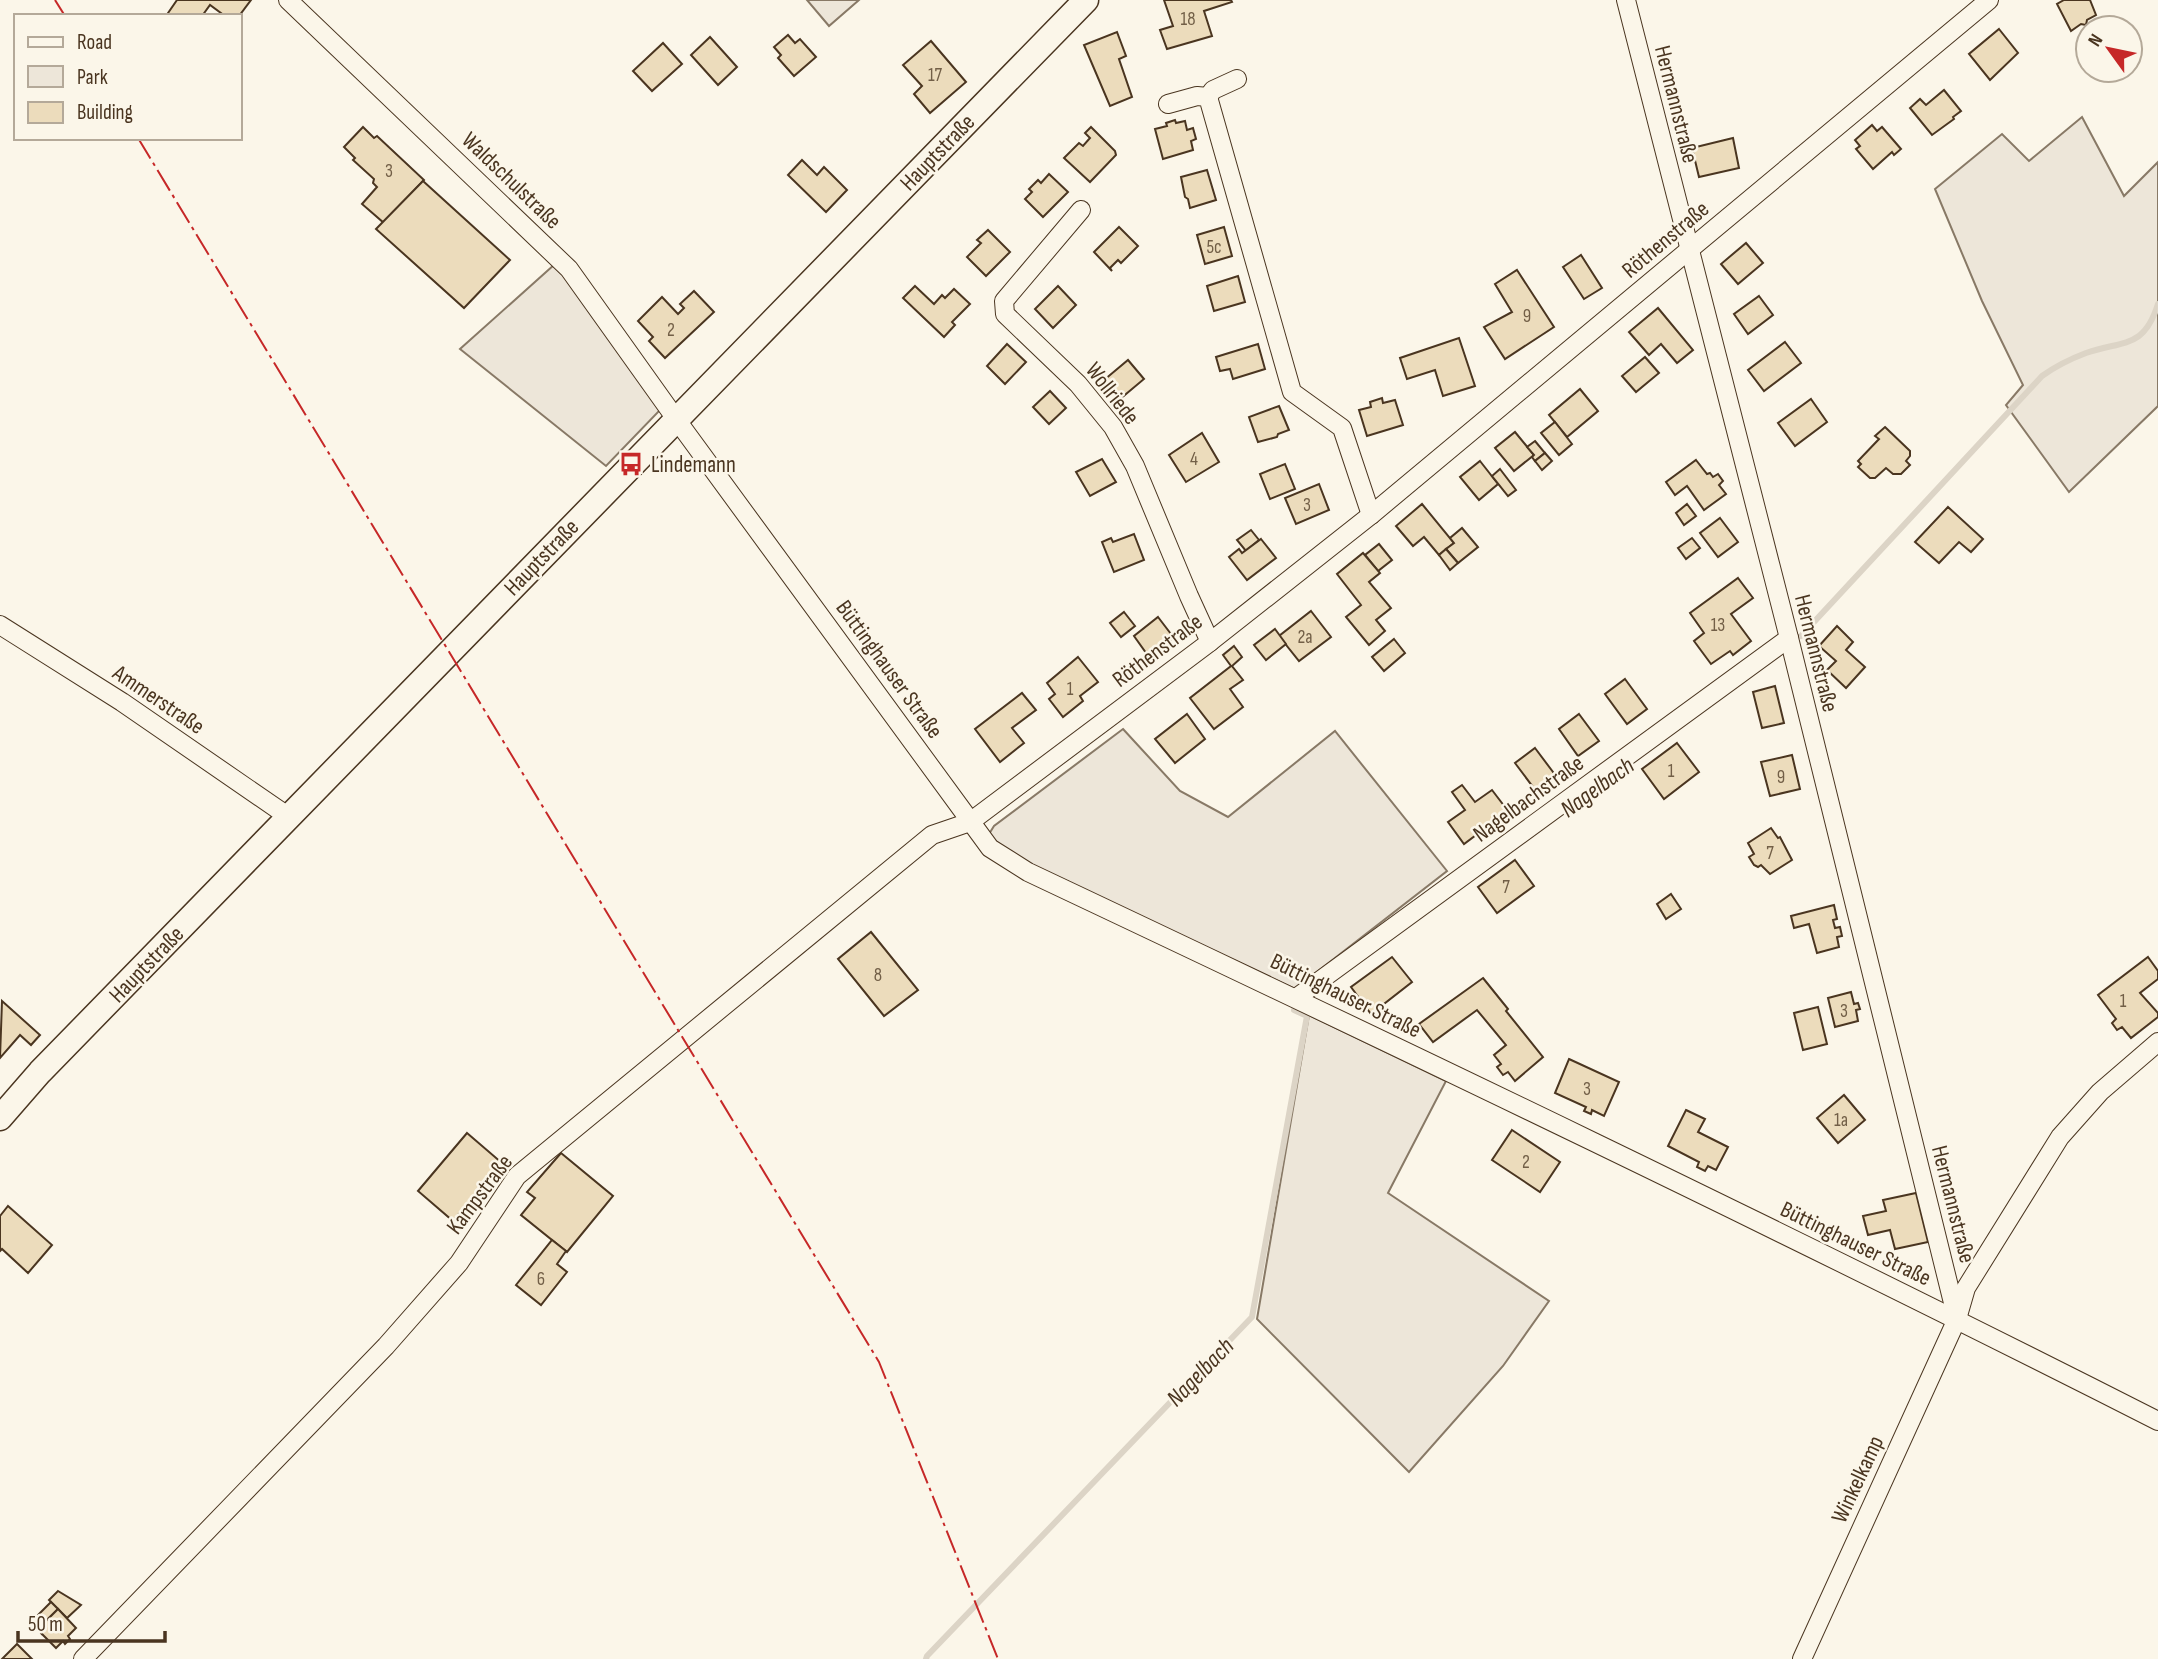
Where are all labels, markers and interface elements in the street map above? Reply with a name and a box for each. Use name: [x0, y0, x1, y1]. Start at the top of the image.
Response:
house number: 18: [1181, 8, 1195, 31]
legend: [14, 14, 242, 140]
north arrow: [2074, 14, 2144, 84]
text: Road: [77, 30, 112, 55]
text: N: [2084, 30, 2108, 51]
street label: Hermannstraße: [1648, 43, 1704, 166]
house number: 17: [928, 64, 943, 87]
text: Park: [77, 65, 108, 90]
text: Building: [77, 100, 133, 125]
street label: Hauptstraße: [894, 109, 981, 197]
street label: Waldschulstraße: [456, 126, 567, 235]
house number: 3: [385, 160, 393, 183]
street label: Röthenstraße: [1616, 195, 1715, 284]
house number: 5c: [1206, 236, 1222, 259]
house number: 9: [1523, 305, 1531, 328]
house number: 2: [667, 319, 675, 342]
street label: Wollriede: [1079, 357, 1145, 430]
house number: 4: [1190, 448, 1198, 471]
bus stop icon: Lindemann: [617, 450, 645, 478]
place label: Lindemann: [651, 451, 736, 479]
house number: 3: [1303, 494, 1311, 517]
street label: Hauptstraße: [498, 514, 585, 602]
street label: Hermannstraße: [1788, 592, 1844, 715]
street label: Büttinghauser Straße: [830, 595, 949, 744]
street label: Röthenstraße: [1107, 608, 1208, 694]
house number: 13: [1711, 614, 1725, 637]
house number: 2a: [1297, 626, 1313, 649]
street label: Ammerstraße: [106, 658, 210, 741]
house number: 1: [1067, 678, 1074, 701]
street label: Nagelbachstraße: [1468, 749, 1589, 848]
water label: Nagelbach: [1555, 751, 1640, 824]
house number: 1: [1668, 760, 1675, 783]
house number: 9: [1777, 766, 1785, 789]
house number: 7: [1766, 842, 1774, 865]
house number: 7: [1502, 876, 1510, 899]
street label: Hauptstraße: [103, 921, 190, 1009]
street label: Büttinghauser Straße: [1266, 947, 1425, 1044]
house number: 8: [874, 964, 882, 987]
house number: 1: [2120, 990, 2127, 1013]
house number: 3: [1840, 1000, 1848, 1023]
house number: 3: [1583, 1078, 1591, 1101]
house number: 1a: [1834, 1109, 1848, 1132]
street label: Hermannstraße: [1925, 1143, 1981, 1266]
street label: Kampstraße: [441, 1149, 519, 1240]
house number: 2: [1522, 1151, 1530, 1174]
street label: Büttinghauser Straße: [1776, 1195, 1935, 1292]
house number: 6: [537, 1268, 545, 1291]
water label: Nagelbach: [1161, 1332, 1240, 1413]
street label: Winkelkamp: [1826, 1431, 1890, 1527]
scale bar: [18, 1600, 164, 1644]
text: 50 m: [28, 1612, 63, 1637]

